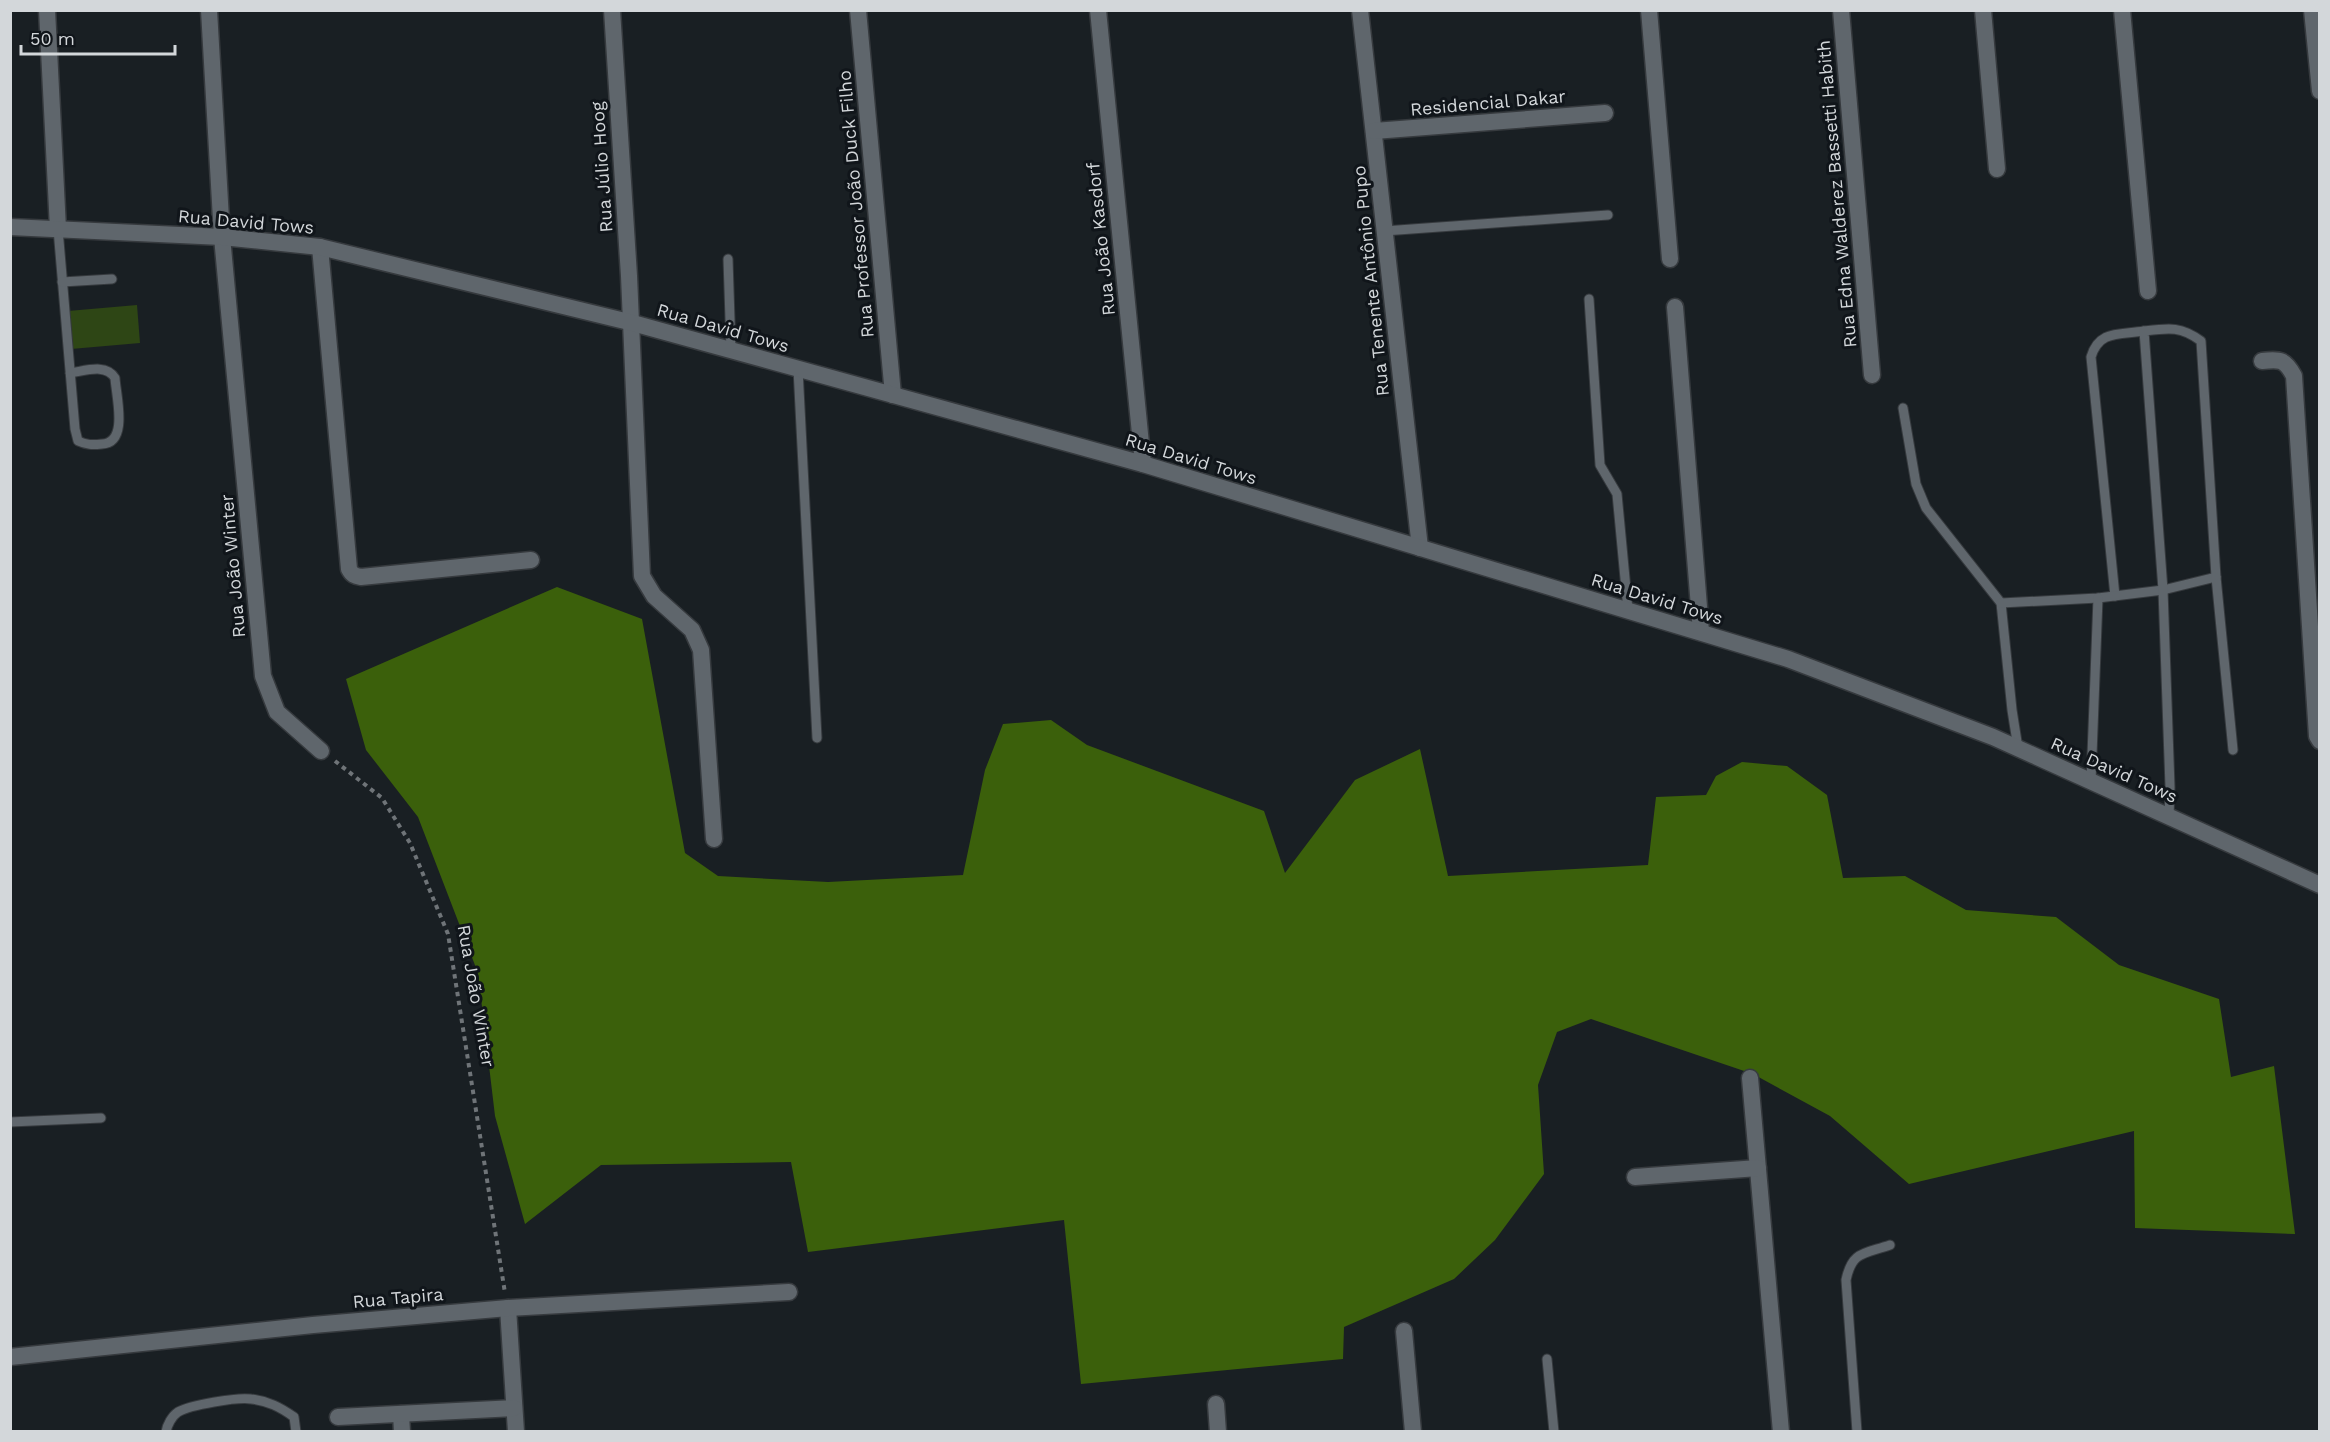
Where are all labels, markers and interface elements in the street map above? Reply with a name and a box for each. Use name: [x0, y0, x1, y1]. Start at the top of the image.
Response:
scale bar: [21, 18, 176, 56]
text: 50 m: [30, 28, 75, 49]
street label: Rua Edna Walderez Bassetti Habith: [1813, 39, 1860, 349]
street label: Rua Professor João Duck Filho: [833, 69, 878, 339]
street label: Residencial Dakar: [1409, 85, 1567, 120]
street label: Rua Júlio Hoog: [586, 101, 617, 233]
street label: Rua João Kasdorf: [1082, 161, 1119, 317]
street label: Rua Tenente Antônio Pupo: [1348, 165, 1393, 397]
street label: Rua David Tows: [177, 205, 315, 238]
street label: Rua David Tows: [655, 299, 792, 356]
street label: Rua David Tows: [1123, 429, 1259, 489]
street label: Rua João Winter: [216, 493, 249, 639]
street label: Rua David Tows: [1589, 569, 1725, 629]
street label: Rua David Tows: [2048, 732, 2181, 807]
street label: Rua João Winter: [454, 923, 499, 1069]
street label: Rua Tapira: [352, 1283, 444, 1312]

